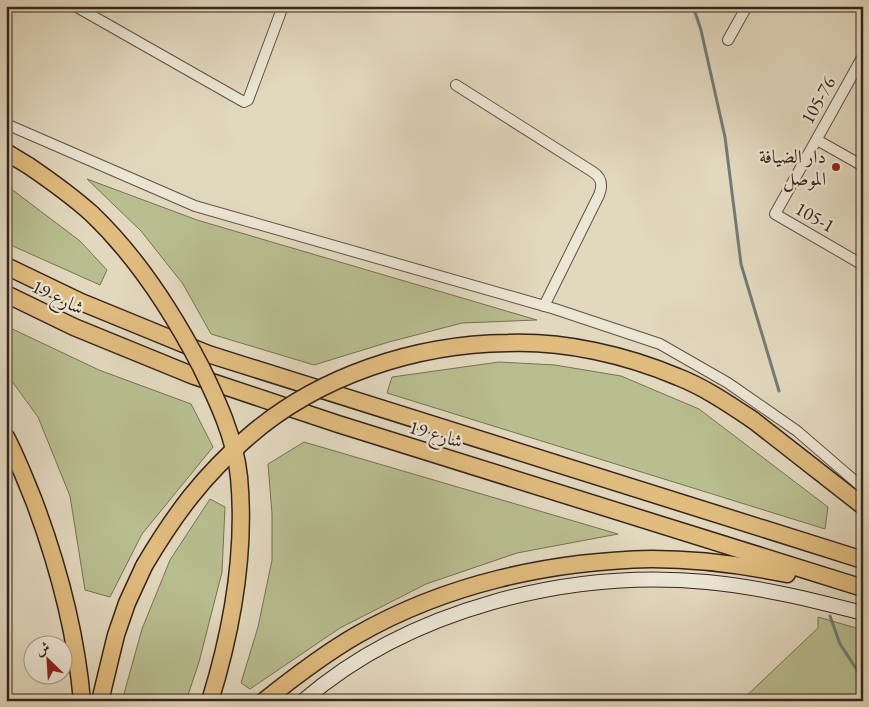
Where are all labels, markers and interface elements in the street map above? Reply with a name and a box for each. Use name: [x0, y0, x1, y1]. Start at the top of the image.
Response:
street label: 105-76: [795, 72, 841, 128]
place label: دار الضيافة الموصل: [759, 144, 826, 192]
marker: دار الضيافة الموصل: [830, 161, 842, 173]
street label: 105-1: [791, 196, 839, 238]
street label: شارع 19: [26, 274, 88, 323]
street label: شارع 19: [405, 414, 466, 457]
north arrow: [22, 634, 72, 684]
text: ش: [32, 637, 53, 659]

